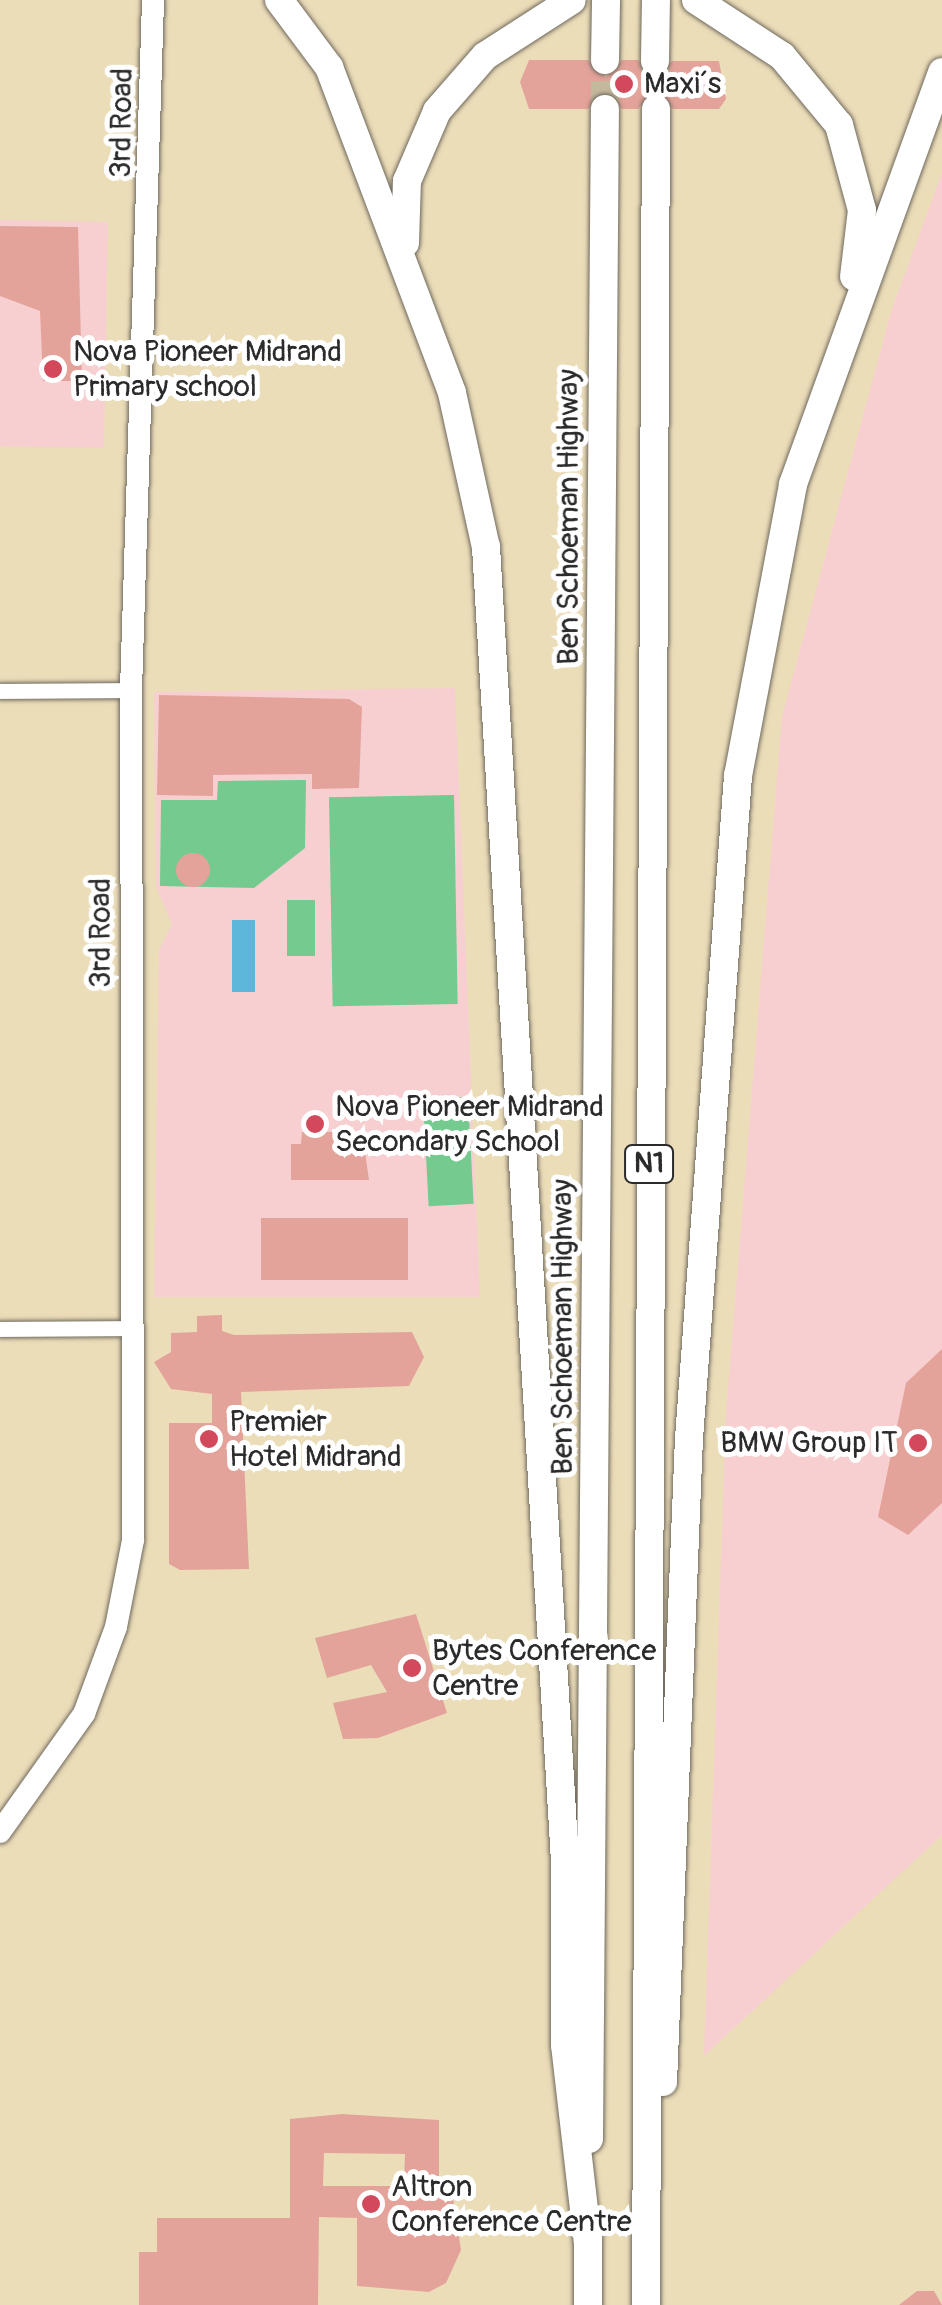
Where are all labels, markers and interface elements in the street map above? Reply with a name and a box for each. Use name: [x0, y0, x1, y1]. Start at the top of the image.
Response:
place label: Maxi´s: [644, 66, 721, 102]
street label: 3rd Road: [103, 68, 141, 178]
marker: Maxi´s: [613, 73, 635, 95]
place label: Nova Pioneer Midrand Primary school: [73, 334, 342, 404]
marker: Nova Pioneer Midrand Primary school: [42, 358, 64, 380]
street label: Ben Schoeman Highway: [551, 369, 587, 665]
street label: 3rd Road: [83, 878, 119, 988]
place label: Nova Pioneer Midrand Secondary School: [335, 1089, 604, 1160]
marker: Nova Pioneer Midrand Secondary School: [304, 1113, 326, 1135]
road number: N1: [624, 1141, 674, 1187]
street label: Ben Schoeman Highway: [545, 1179, 581, 1475]
place label: Premier Hotel Midrand: [229, 1404, 402, 1474]
place label: BMW Group IT: [720, 1425, 898, 1461]
marker: Premier Hotel Midrand: [198, 1428, 220, 1450]
marker: BMW Group IT: [907, 1432, 929, 1454]
place label: Bytes Conference Centre: [432, 1633, 656, 1704]
marker: Bytes Conference Centre: [401, 1657, 423, 1679]
place label: Altron Conference Centre: [391, 2169, 632, 2240]
marker: Altron Conference Centre: [360, 2193, 382, 2215]

